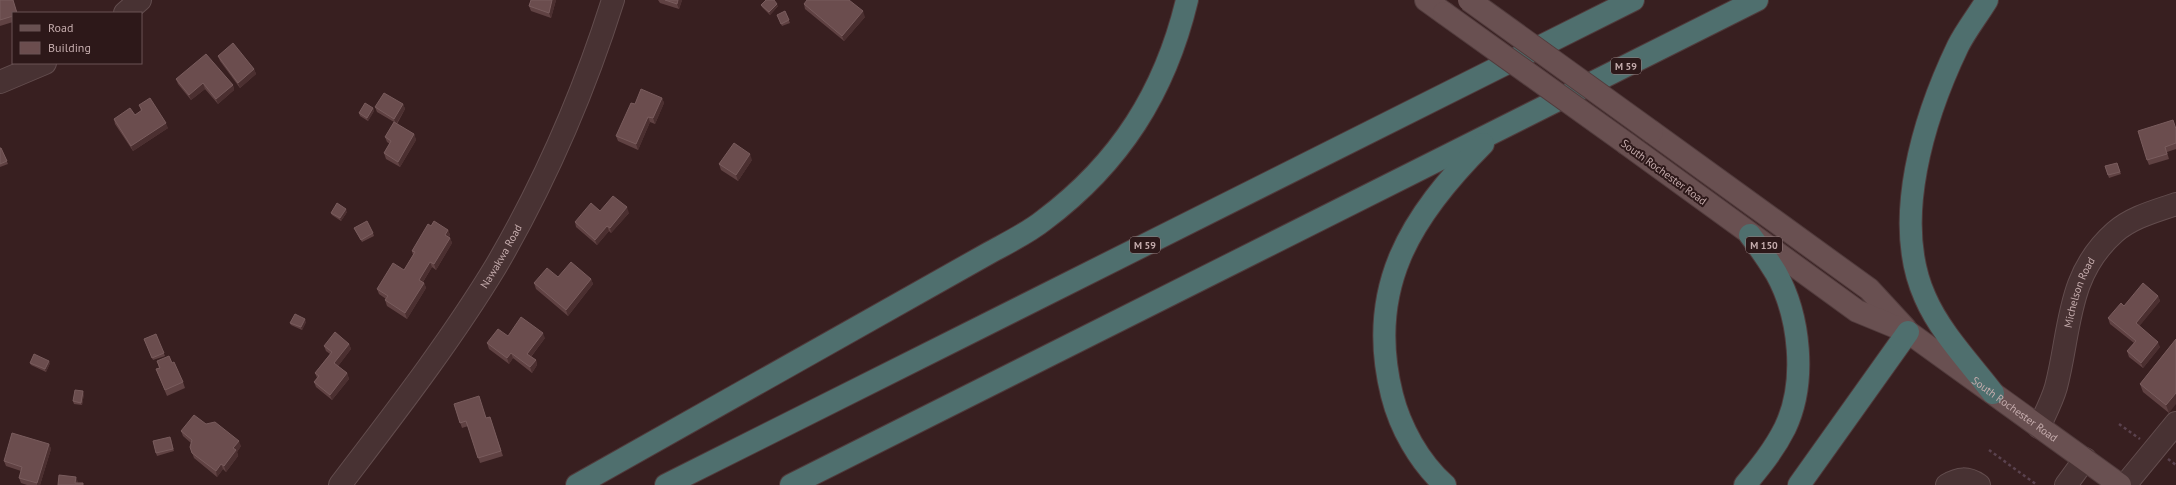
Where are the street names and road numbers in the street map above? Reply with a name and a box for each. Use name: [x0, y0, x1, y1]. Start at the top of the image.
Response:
road number: M 59: [1611, 58, 1641, 74]
street label: South Rochester Road: [1618, 136, 1710, 208]
street label: Nawakwa Road: [477, 222, 525, 291]
road number: M 59: [1130, 237, 1160, 253]
road number: M 150: [1746, 237, 1782, 253]
street label: Michelson Road: [2061, 254, 2098, 329]
street label: South Rochester Road: [1969, 373, 2061, 445]

